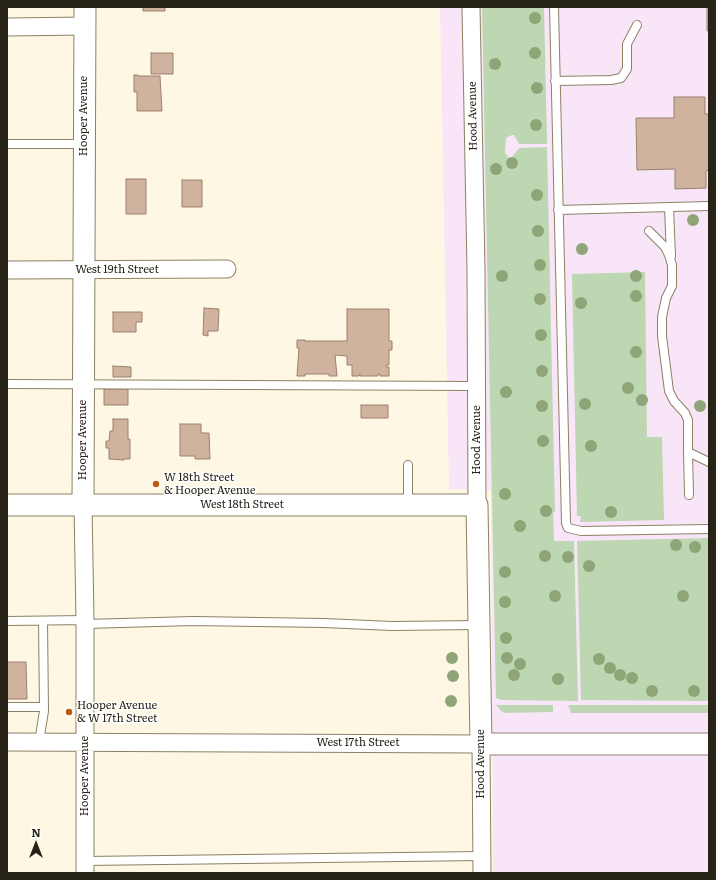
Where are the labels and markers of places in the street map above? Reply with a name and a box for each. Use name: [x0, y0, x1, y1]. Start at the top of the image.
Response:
place label: W 18th Street & Hooper Avenue: [164, 471, 255, 497]
marker: W 18th Street & Hooper Avenue: [151, 479, 161, 489]
place label: Hooper Avenue & W 17th Street: [77, 699, 157, 725]
marker: Hooper Avenue & W 17th Street: [64, 707, 74, 717]

